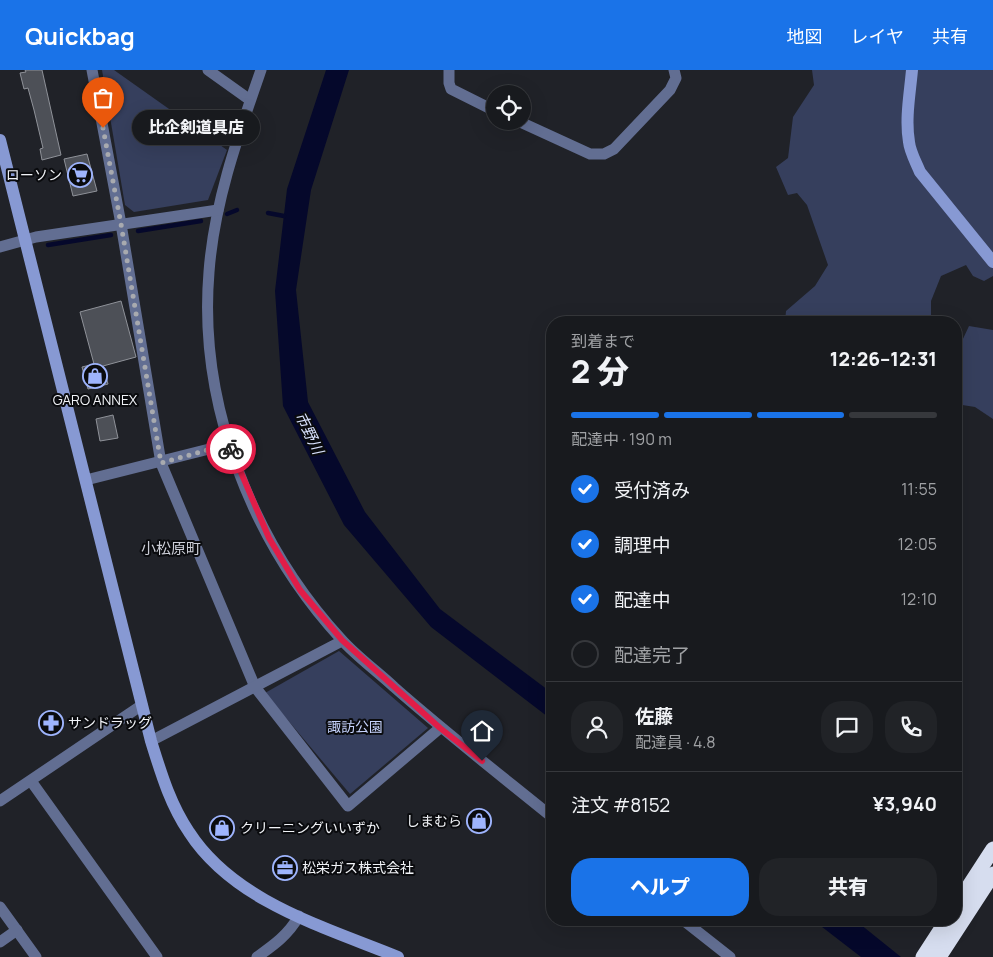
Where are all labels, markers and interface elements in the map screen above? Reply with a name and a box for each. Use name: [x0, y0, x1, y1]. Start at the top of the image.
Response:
text: Quickbag: [25, 19, 135, 52]
text: 地図: [787, 24, 823, 48]
text: レイヤ: [851, 24, 904, 48]
text: 共有: [932, 24, 968, 48]
pin: [82, 77, 124, 128]
icon: bag: [89, 84, 117, 112]
map controls: [486, 85, 531, 130]
button: locate: [486, 85, 531, 130]
callout: 比企剣道具店: [133, 110, 260, 146]
text: 比企剣道具店: [148, 116, 244, 138]
supermarket icon: ローソン: [67, 162, 93, 188]
place label: ローソン: [6, 165, 62, 184]
text: 到着まで: [571, 330, 635, 352]
text: 12:26–12:31: [830, 346, 937, 372]
text: 2 分: [571, 349, 629, 393]
shop icon: GARO ANNEX: [82, 363, 108, 389]
place label: GARO ANNEX: [53, 390, 138, 409]
water label: 市野川: [290, 408, 330, 459]
courier: [206, 424, 256, 474]
text: 配達中 · 190 m: [571, 428, 672, 450]
icon: bike: [217, 435, 245, 463]
icon: check: [571, 475, 599, 503]
text: 受付済み: [614, 477, 690, 503]
text: 11:55: [901, 478, 937, 500]
icon: check: [571, 530, 599, 558]
text: 調理中: [614, 532, 671, 558]
text: 12:05: [898, 533, 937, 555]
district label: 小松原町: [141, 538, 201, 559]
icon: check: [571, 585, 599, 613]
text: 配達中: [614, 587, 671, 613]
text: 12:10: [901, 588, 937, 610]
text: 配達完了: [614, 642, 690, 668]
button: person: [571, 701, 623, 753]
button: chat: [821, 701, 873, 753]
button: phone: [885, 701, 937, 753]
text: 佐藤: [635, 703, 673, 729]
pharmacy icon: サンドラッグ: [38, 710, 64, 736]
pin: [461, 710, 503, 761]
place label: サンドラッグ: [68, 713, 152, 732]
park label: 諏訪公園: [327, 717, 383, 736]
icon: home: [468, 717, 496, 745]
text: 配達員 · 4.8: [635, 731, 715, 753]
text: ¥3,940: [873, 791, 937, 817]
text: 注文 #8152: [571, 792, 670, 818]
shop icon: しまむら: [466, 808, 492, 834]
place label: しまむら: [406, 811, 462, 830]
shop icon: クリーニングいいずか: [209, 815, 235, 841]
place label: クリーニングいいずか: [240, 818, 380, 837]
office icon: 松栄ガス株式会社: [272, 855, 298, 881]
place label: 松栄ガス株式会社: [302, 858, 414, 877]
button: ヘルプ: [571, 858, 749, 916]
button: 共有: [759, 858, 937, 916]

